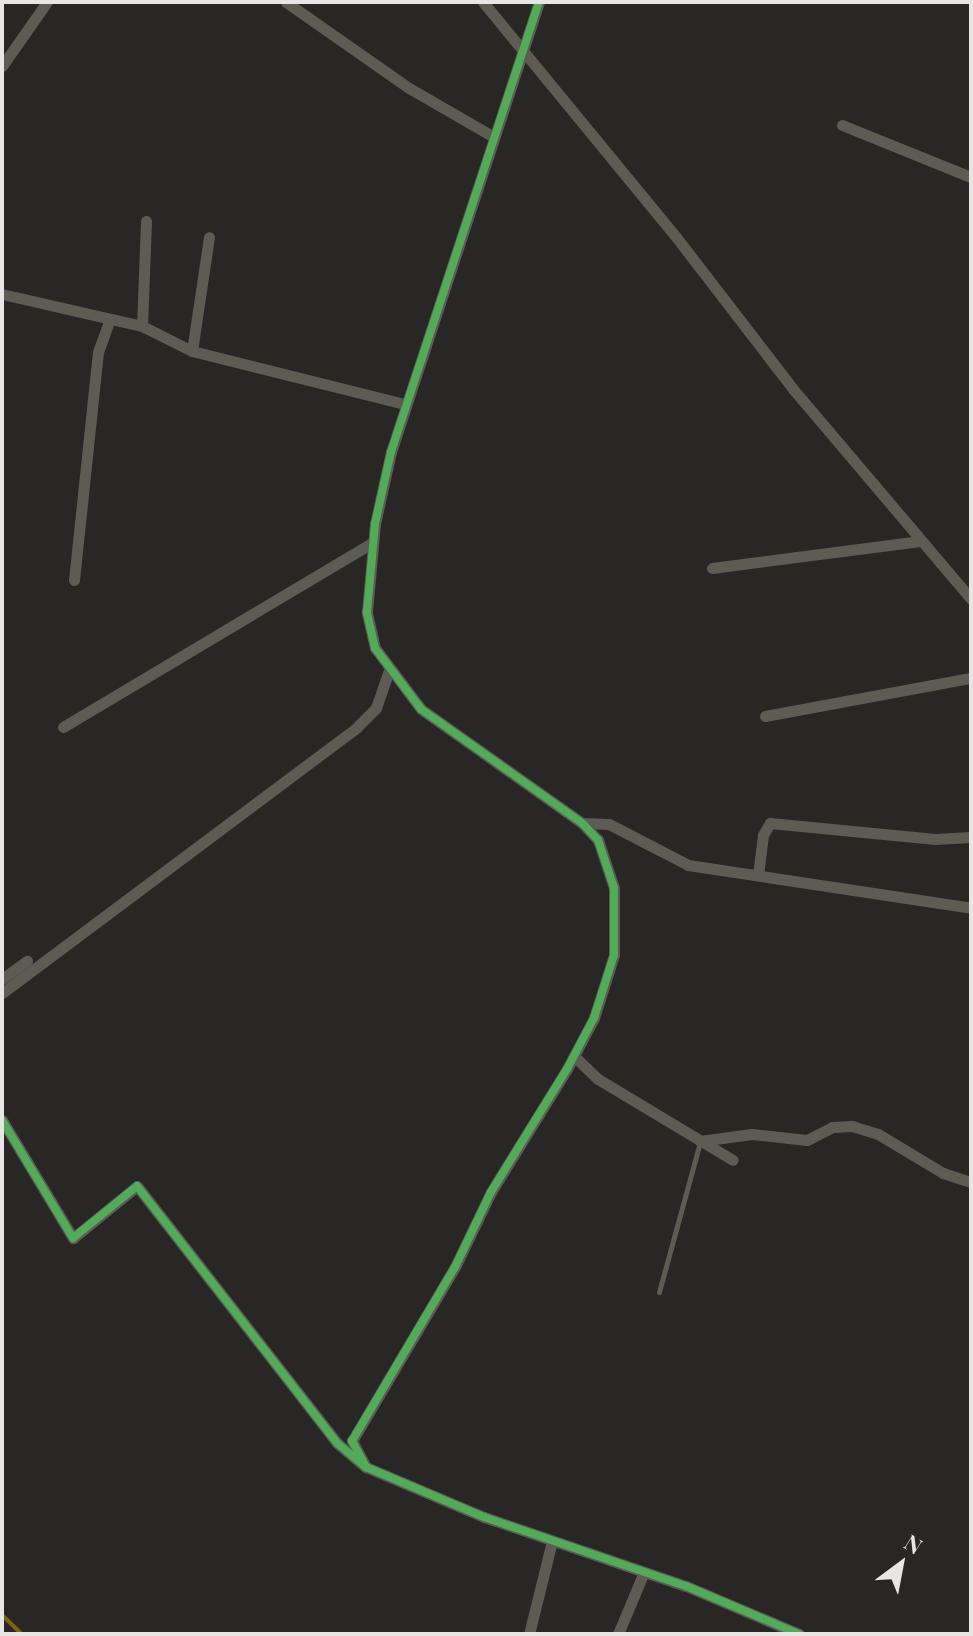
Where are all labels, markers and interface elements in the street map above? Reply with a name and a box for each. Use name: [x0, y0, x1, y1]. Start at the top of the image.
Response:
north arrow: [861, 1524, 941, 1604]
text: N: [899, 1527, 928, 1561]

